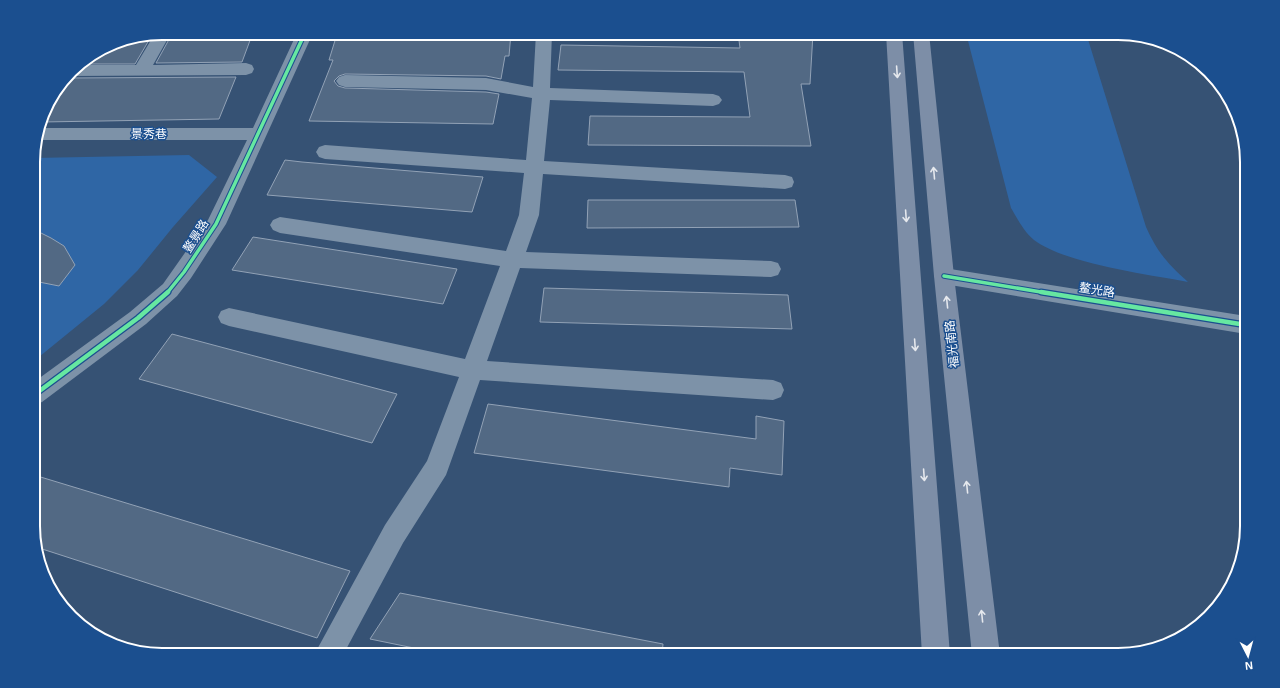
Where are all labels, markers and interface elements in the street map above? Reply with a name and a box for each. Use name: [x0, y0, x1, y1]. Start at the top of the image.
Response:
one-way arrow: [893, 65, 900, 78]
street label: 景秀巷: [131, 127, 167, 141]
one-way arrow: [931, 167, 938, 180]
one-way arrow: [903, 209, 910, 222]
street label: 鳌景路: [181, 217, 211, 255]
street label: 鳌光路: [1078, 280, 1116, 300]
one-way arrow: [943, 296, 951, 309]
street label: 福光南路: [943, 319, 961, 369]
one-way arrow: [911, 338, 918, 351]
one-way arrow: [920, 468, 927, 481]
one-way arrow: [964, 481, 971, 494]
one-way arrow: [978, 610, 986, 623]
north arrow: [1228, 636, 1268, 676]
text: N: [1244, 660, 1254, 672]

